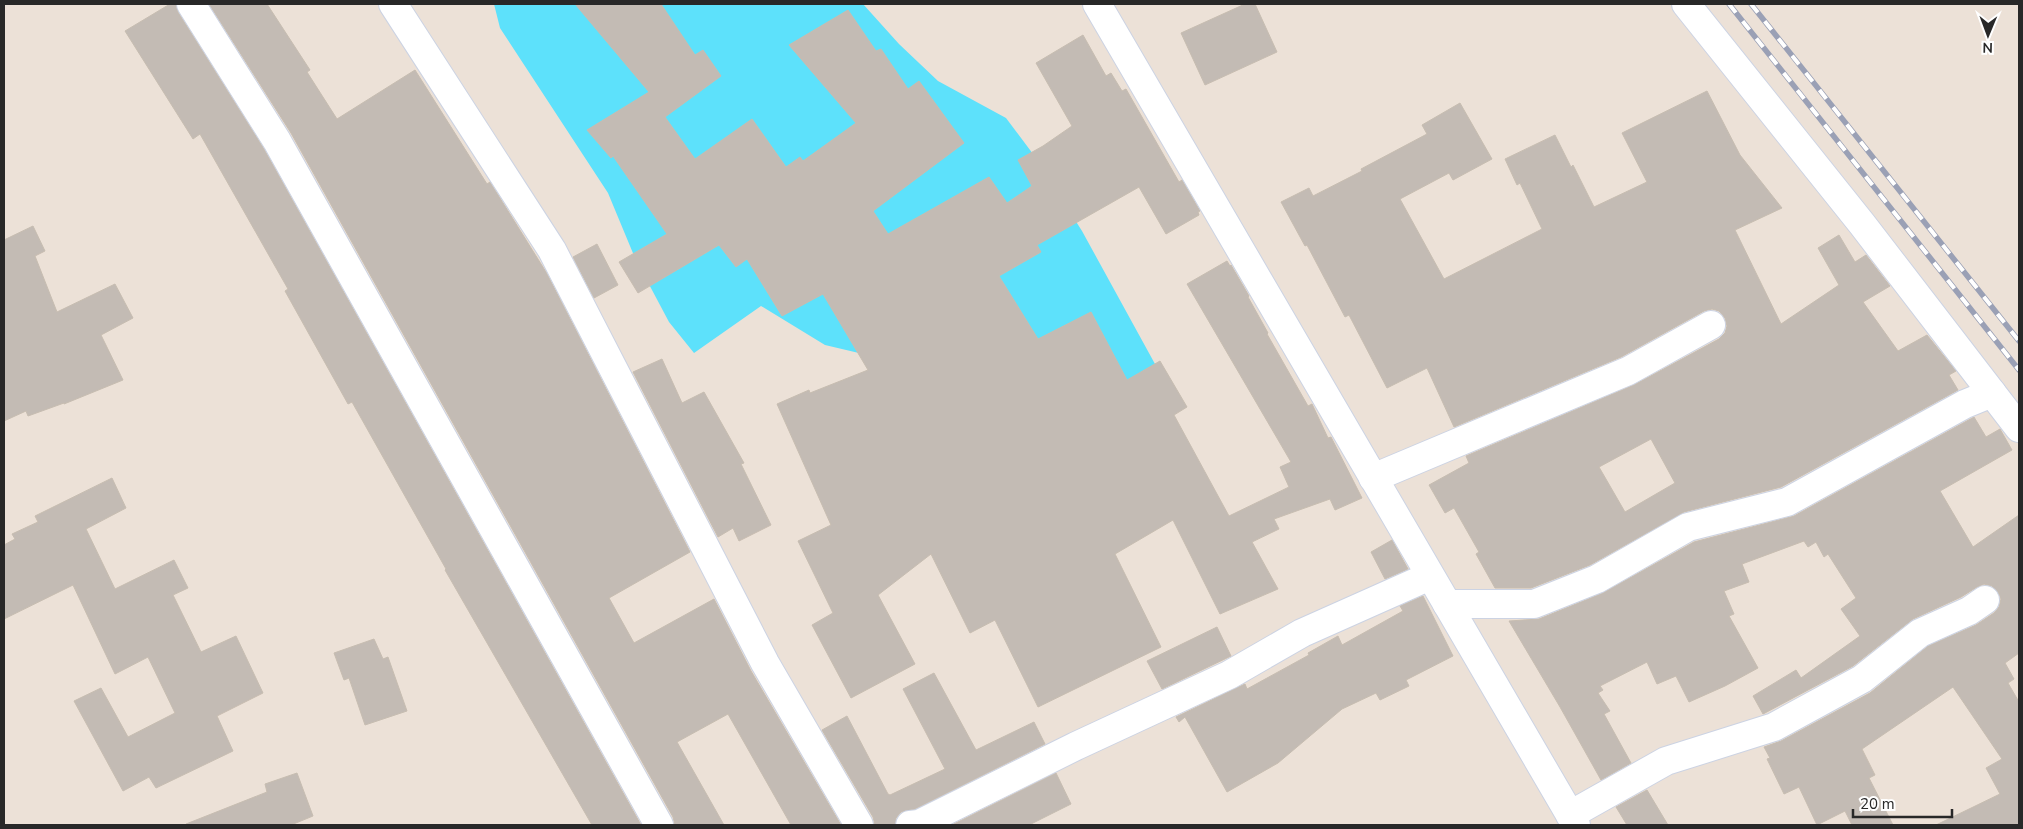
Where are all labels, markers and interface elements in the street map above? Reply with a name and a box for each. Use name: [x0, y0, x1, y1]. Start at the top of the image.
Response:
north arrow: [1963, 10, 2013, 60]
text: N: [1982, 38, 1993, 57]
scale bar: [1853, 786, 1952, 818]
text: 20 m: [1860, 794, 1895, 814]

